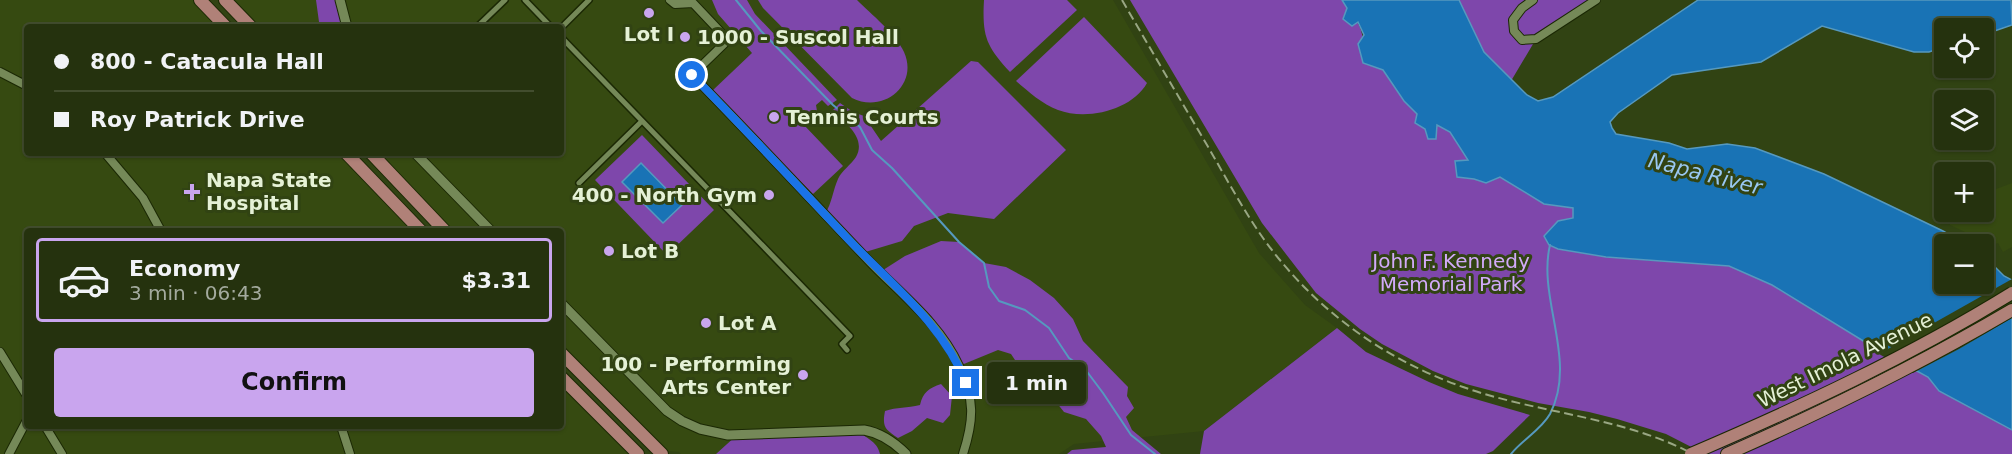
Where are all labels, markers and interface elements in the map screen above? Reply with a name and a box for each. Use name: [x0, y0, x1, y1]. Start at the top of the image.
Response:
marker: Lot I: [642, 6, 656, 20]
map controls: [1934, 18, 1994, 294]
button: locate: [1934, 18, 1994, 78]
place label: Lot I: [624, 22, 674, 46]
place label: 1000 - Suscol Hall: [697, 25, 899, 49]
marker: 1000 - Suscol Hall: [678, 30, 692, 44]
text: 800 - Catacula Hall: [90, 49, 324, 74]
route start: [678, 61, 705, 88]
button: layers: [1934, 90, 1994, 150]
place label: Tennis Courts: [786, 105, 939, 129]
text: Roy Patrick Drive: [90, 107, 305, 132]
marker: Tennis Courts: [767, 110, 781, 124]
water label: Napa River: [1646, 148, 1765, 200]
button: +: [1934, 162, 1994, 222]
place label: Napa State Hospital: [206, 168, 332, 215]
marker: Napa State Hospital: [183, 183, 201, 201]
place label: 400 - North Gym: [572, 183, 757, 207]
marker: 400 - North Gym: [762, 188, 776, 202]
button: −: [1934, 234, 1994, 294]
place label: Lot B: [621, 239, 679, 263]
marker: Lot B: [602, 244, 616, 258]
park label: John F. Kennedy Memorial Park: [1370, 249, 1530, 296]
icon: car: [57, 253, 111, 307]
text: Economy: [129, 256, 240, 281]
text: $3.31: [461, 268, 531, 293]
text: 3 min · 06:43: [129, 281, 263, 305]
street label: West Imola Avenue: [1754, 307, 1936, 413]
place label: Lot A: [718, 311, 777, 335]
marker: Lot A: [699, 316, 713, 330]
button: Confirm: [54, 348, 534, 417]
place label: 100 - Performing Arts Center: [600, 352, 791, 399]
callout: 1 min: [987, 362, 1086, 404]
marker: 100 - Performing Arts Center: [796, 368, 810, 382]
route end: [952, 369, 979, 396]
text: 1 min: [1005, 371, 1068, 395]

